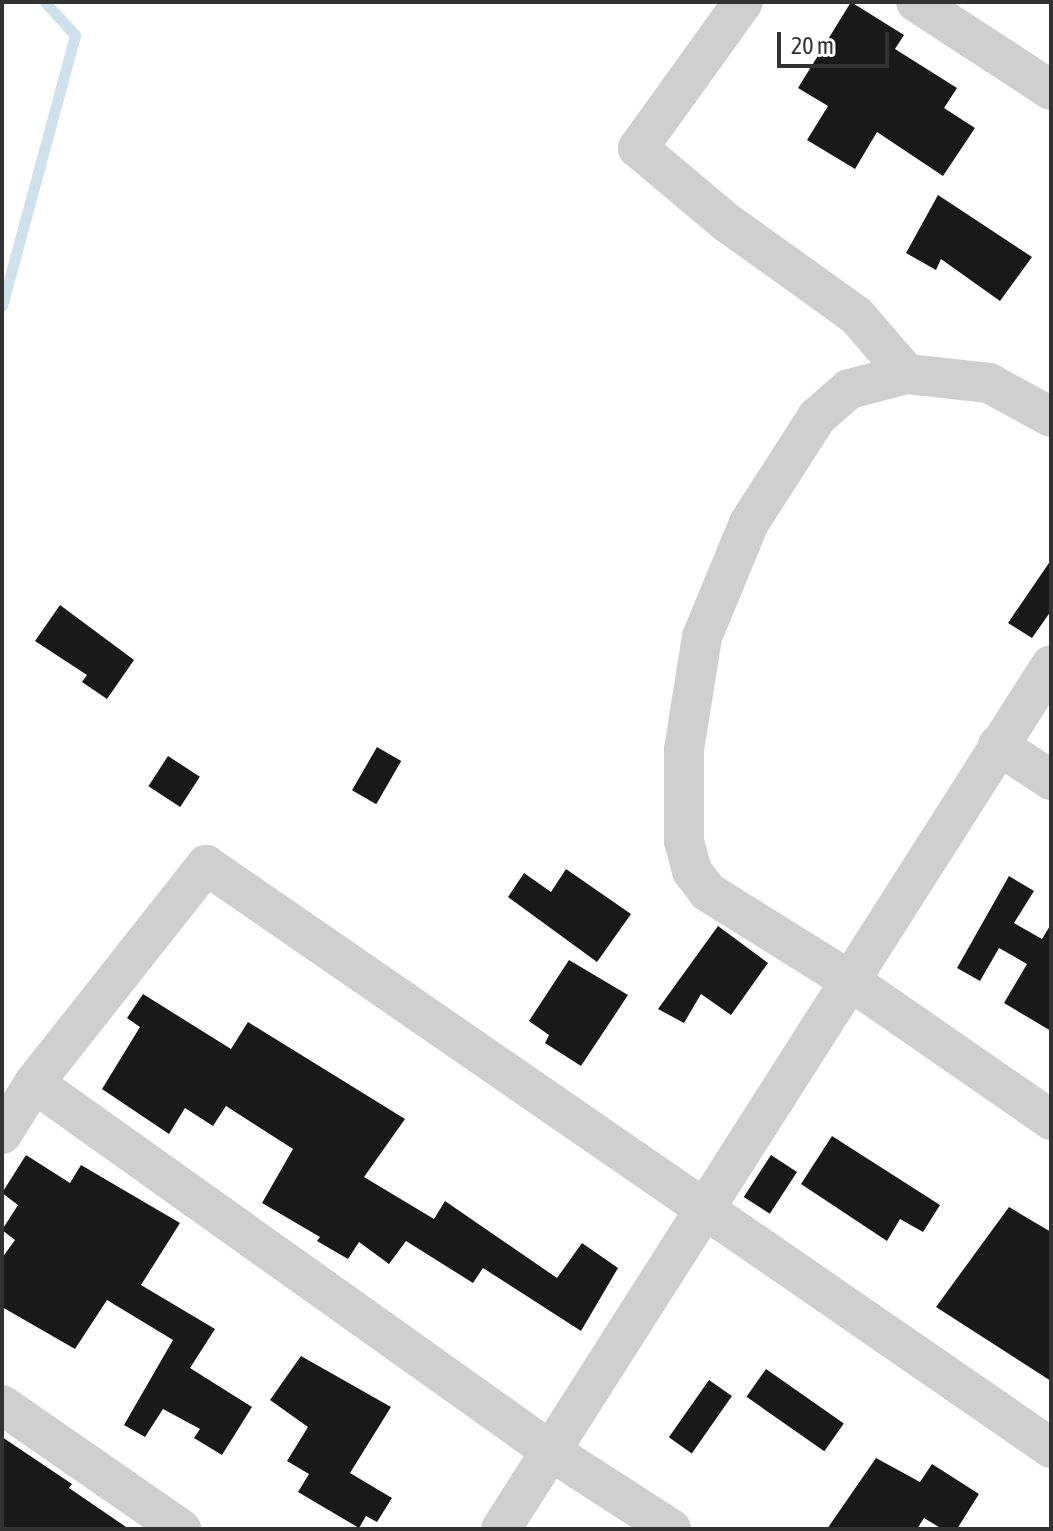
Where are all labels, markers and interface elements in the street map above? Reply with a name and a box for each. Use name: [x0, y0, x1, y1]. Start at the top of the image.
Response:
scale bar: [781, 16, 893, 66]
text: 20 m: [791, 32, 834, 59]

